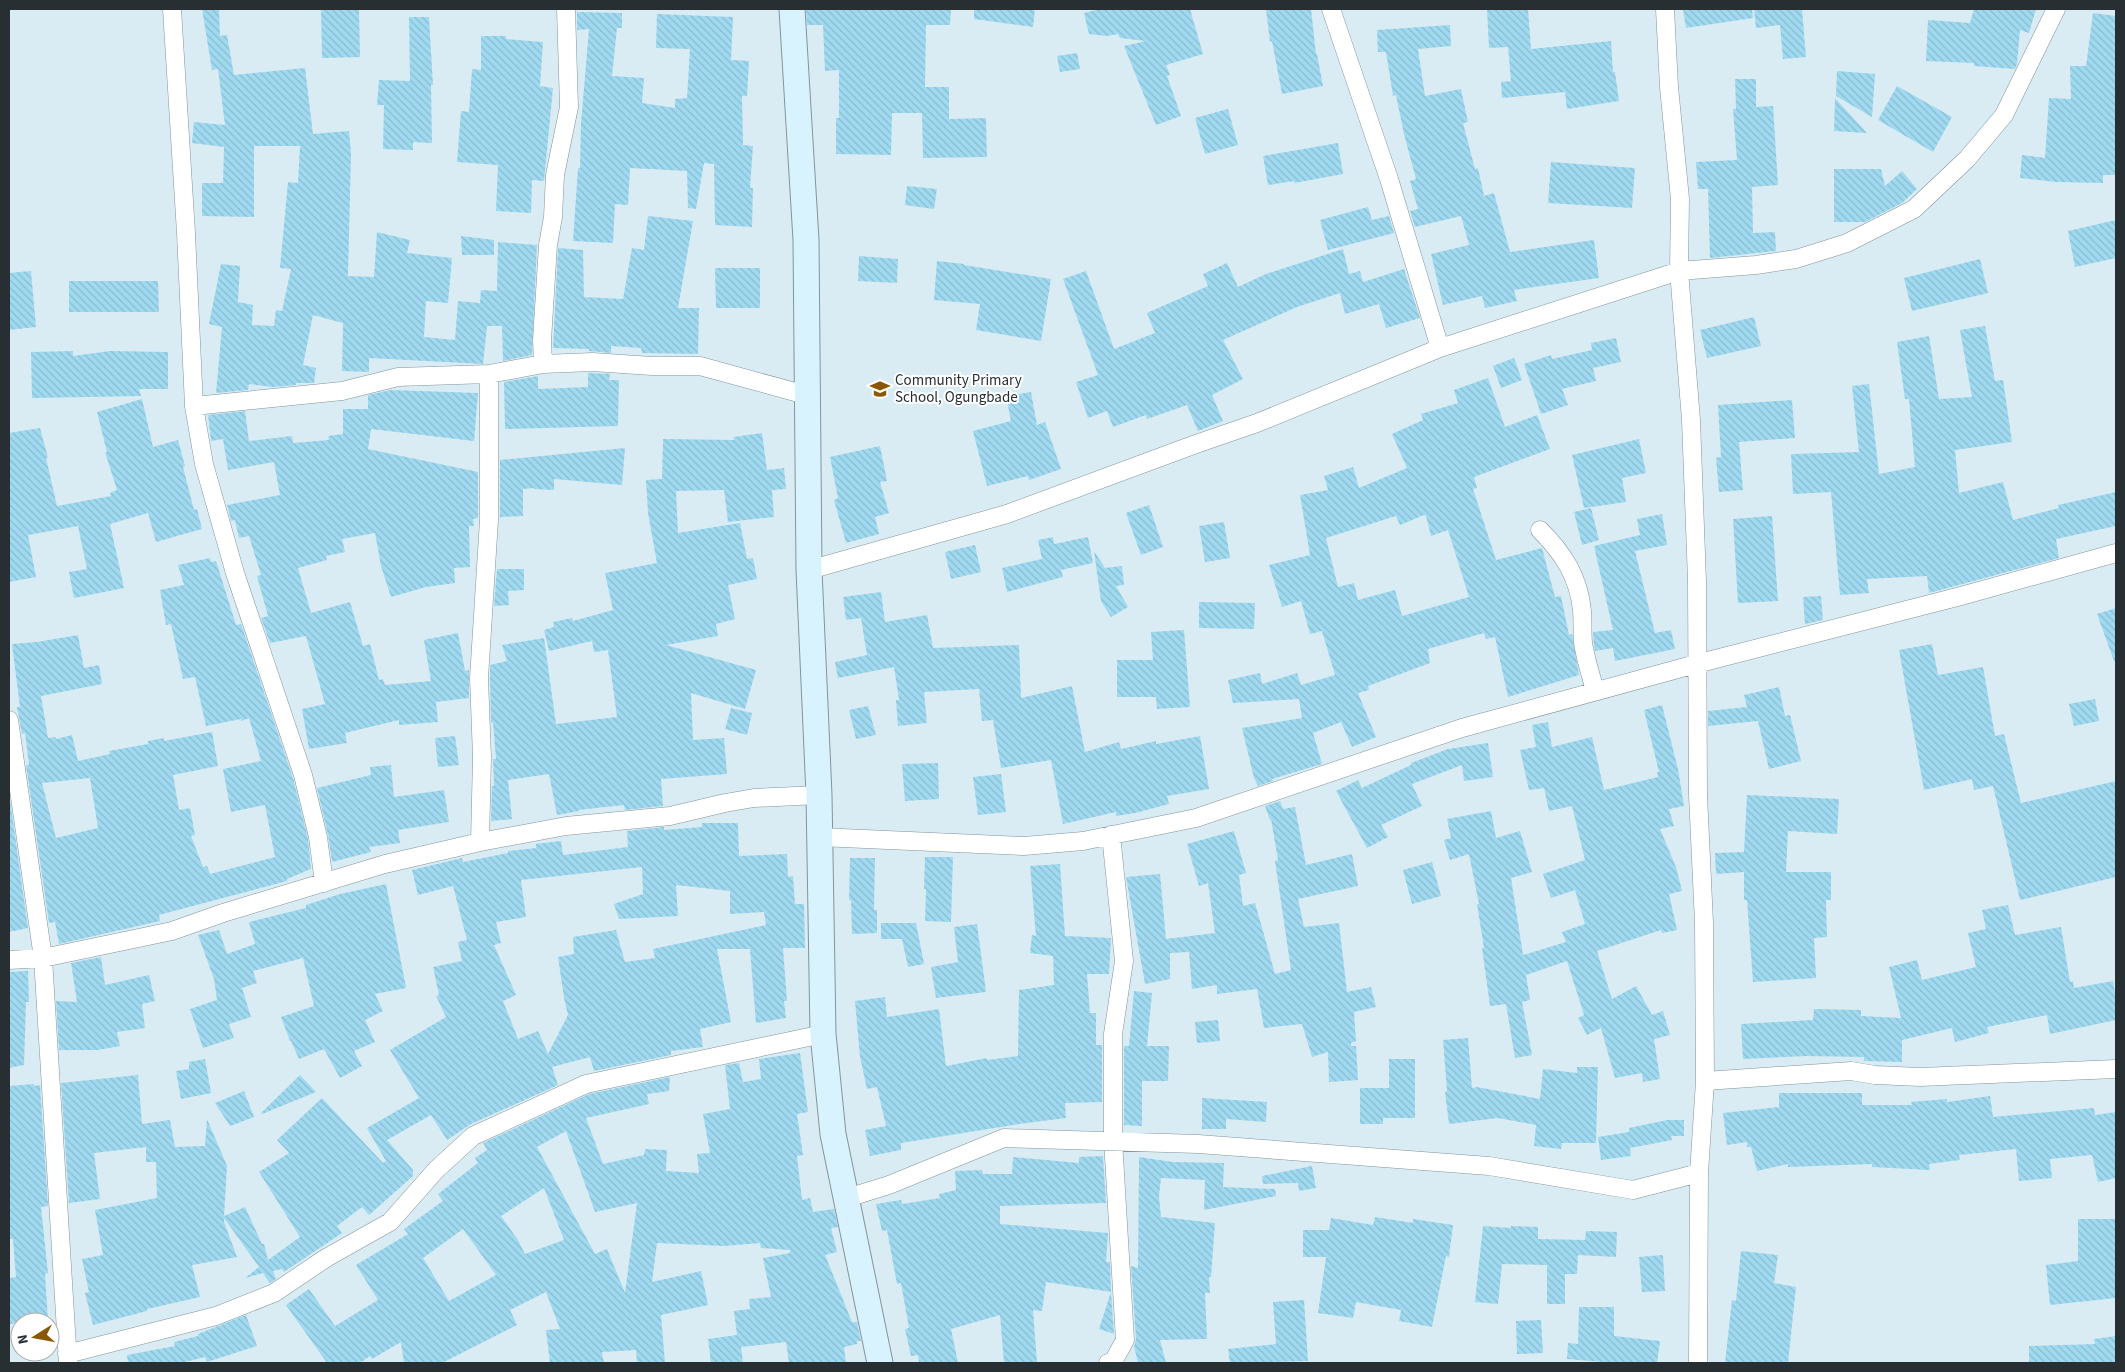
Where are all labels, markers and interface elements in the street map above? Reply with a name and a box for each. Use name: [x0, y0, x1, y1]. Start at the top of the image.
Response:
place label: Community Primary School, Ogungbade: [895, 370, 1022, 408]
school or university icon: Community Primary School, Ogungbade: [869, 378, 891, 400]
north arrow: [10, 1312, 60, 1362]
text: N: [13, 1333, 34, 1346]

